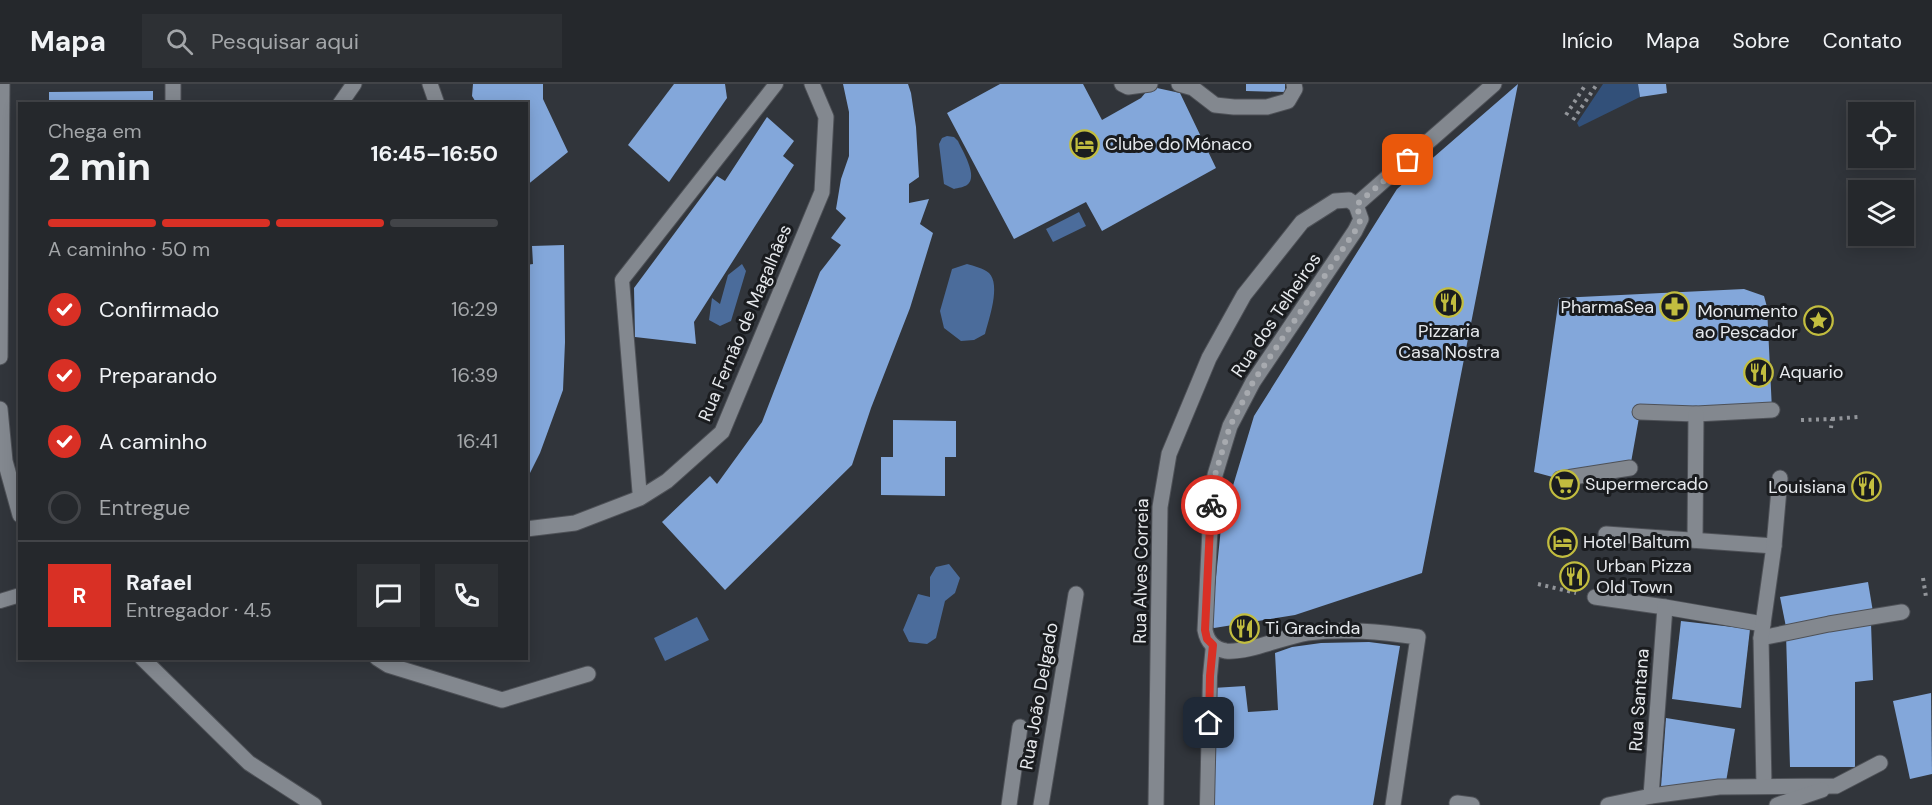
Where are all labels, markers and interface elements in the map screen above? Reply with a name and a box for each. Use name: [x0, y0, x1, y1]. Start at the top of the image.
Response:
search box: [142, 14, 562, 68]
text: Mapa: [30, 23, 106, 60]
icon: search: [163, 25, 196, 58]
text: Pesquisar aqui: [211, 27, 359, 56]
text: Início: [1562, 27, 1613, 55]
text: Mapa: [1646, 27, 1700, 55]
text: Sobre: [1733, 27, 1790, 55]
text: Contato: [1823, 27, 1902, 55]
map controls: [1848, 102, 1914, 246]
button: locate: [1848, 102, 1914, 168]
text: Chega em: [48, 118, 142, 144]
hotel icon: Clube do Mónaco: [1068, 128, 1100, 160]
place label: Clube do Mónaco: [1105, 132, 1252, 156]
pin: [1382, 134, 1433, 185]
text: 16:45–16:50: [370, 139, 498, 168]
text: 2 min: [48, 141, 151, 192]
icon: bag: [1391, 143, 1424, 176]
button: layers: [1848, 180, 1914, 246]
street label: Rua Fernão de Magalhâes: [693, 221, 797, 425]
text: A caminho · 50 m: [48, 236, 210, 262]
street label: Rua dos Telheiros: [1226, 248, 1326, 382]
restaurant icon: Pizzaria Casa Nostra: [1433, 286, 1465, 318]
pharmacy icon: PharmaSea: [1659, 291, 1691, 323]
icon: check: [48, 293, 81, 326]
text: Confirmado: [99, 295, 219, 324]
place label: PharmaSea: [1560, 295, 1654, 319]
text: 16:29: [451, 296, 498, 322]
place label: Monumento ao Pescador: [1695, 299, 1798, 344]
place icon: Monumento ao Pescador: [1803, 305, 1835, 337]
place label: Pizzaria Casa Nostra: [1398, 319, 1500, 364]
restaurant icon: Aquario: [1742, 356, 1774, 388]
icon: check: [48, 359, 81, 392]
place label: Aquario: [1779, 360, 1844, 384]
text: Preparando: [99, 361, 217, 390]
text: 16:39: [451, 362, 498, 388]
icon: check: [48, 425, 81, 458]
text: A caminho: [99, 427, 207, 456]
text: 16:41: [457, 428, 498, 454]
supermarket icon: Supermercado: [1548, 468, 1580, 500]
restaurant icon: Louisiana: [1851, 471, 1883, 503]
place label: Supermercado: [1585, 472, 1709, 496]
courier: [1181, 475, 1241, 535]
place label: Louisiana: [1768, 475, 1846, 499]
icon: bike: [1195, 489, 1228, 522]
text: Entregue: [99, 493, 190, 522]
street label: Rua Alves Correia: [1128, 498, 1154, 644]
hotel icon: Hotel Baltum: [1546, 526, 1578, 558]
place label: Hotel Baltum: [1583, 530, 1689, 554]
place label: Urban Pizza Old Town: [1596, 554, 1692, 599]
restaurant icon: Urban Pizza Old Town: [1559, 560, 1591, 592]
button: chat: [357, 564, 420, 627]
button: phone: [435, 564, 498, 627]
text: Rafael: [126, 568, 192, 597]
text: R: [73, 581, 86, 610]
text: Entregador · 4.5: [126, 597, 272, 623]
restaurant icon: Ti Gracinda: [1228, 612, 1260, 644]
place label: Ti Gracinda: [1265, 616, 1360, 640]
street label: Rua João Delgado: [1014, 621, 1064, 771]
street label: Rua Santana: [1623, 648, 1655, 752]
pin: [1183, 697, 1234, 748]
icon: home: [1192, 706, 1225, 739]

